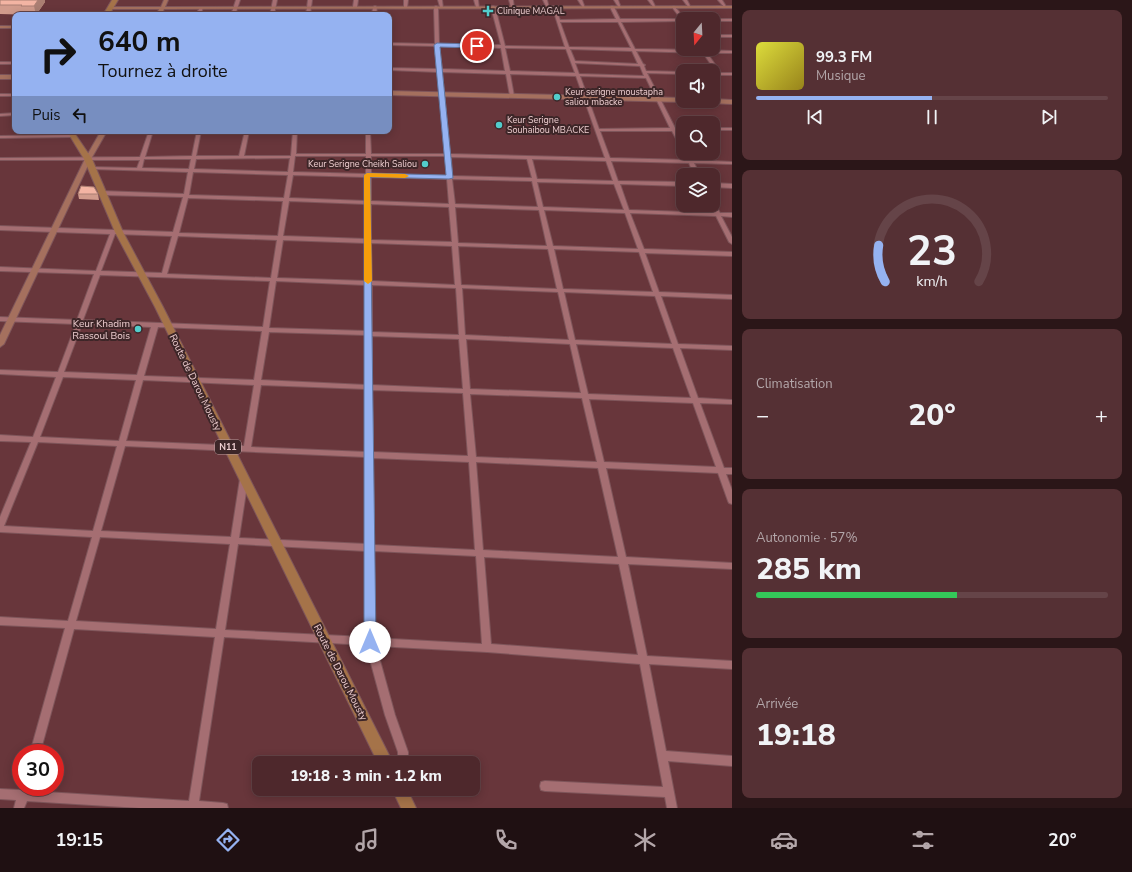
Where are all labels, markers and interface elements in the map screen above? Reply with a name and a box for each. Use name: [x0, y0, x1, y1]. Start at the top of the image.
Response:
marker: Clinique MAGAL: [482, 5, 494, 17]
place label: Clinique MAGAL: [497, 5, 565, 17]
north arrow: [676, 12, 720, 56]
map controls: [676, 12, 720, 212]
text: 640 m: [98, 23, 181, 61]
icon: right: [32, 28, 84, 80]
pin: [460, 29, 494, 63]
icon: arrive: [466, 35, 488, 57]
text: 99.3 FM: [816, 47, 872, 67]
text: Tournez à droite: [98, 59, 228, 83]
button: sound: [676, 64, 720, 108]
text: Musique: [816, 67, 865, 85]
place label: Keur serigne moustapha saliou mbacke: [565, 86, 663, 108]
marker: Keur serigne moustapha saliou mbacke: [552, 92, 562, 102]
icon: left: [69, 104, 91, 126]
text: Puis: [32, 105, 61, 125]
icon: previous: [804, 106, 826, 128]
icon: pause: [921, 106, 943, 128]
icon: next: [1038, 106, 1060, 128]
place label: Keur Serigne Souhaibou MBACKE: [507, 114, 589, 136]
button: search: [676, 116, 720, 160]
marker: Keur Serigne Souhaibou MBACKE: [494, 120, 504, 130]
place label: Keur Serigne Cheikh Saliou: [308, 158, 417, 170]
marker: Keur Serigne Cheikh Saliou: [420, 159, 430, 169]
button: layers: [676, 168, 720, 212]
text: 23: [907, 223, 957, 280]
text: km/h: [916, 272, 948, 291]
place label: Keur Khadim Rassoul Bois: [72, 317, 130, 343]
marker: Keur Khadim Rassoul Bois: [133, 324, 143, 334]
street label: Route de Darou Mousty: [166, 332, 225, 434]
text: Climatisation: [756, 375, 833, 393]
text: 20°: [908, 395, 956, 436]
text: −: [756, 401, 769, 431]
text: +: [1095, 401, 1108, 431]
road number: N11: [215, 440, 241, 454]
text: Autonomie · 57%: [756, 529, 858, 547]
text: 285 km: [756, 549, 862, 590]
position arrow: [349, 621, 391, 663]
street label: Route de Darou Mousty: [310, 622, 371, 724]
text: Arrivée: [756, 695, 798, 713]
text: 19:18: [756, 715, 836, 756]
speed limit sign: 30: [12, 744, 64, 796]
text: 19:18 · 3 min · 1.2 km: [290, 766, 442, 786]
icon: directions: [214, 826, 242, 854]
icon: music: [353, 826, 381, 854]
icon: phone: [492, 826, 520, 854]
icon: climate: [631, 826, 659, 854]
icon: car: [770, 826, 798, 854]
icon: filters: [909, 826, 937, 854]
text: 19:15: [55, 828, 103, 852]
text: 20°: [1048, 828, 1076, 852]

